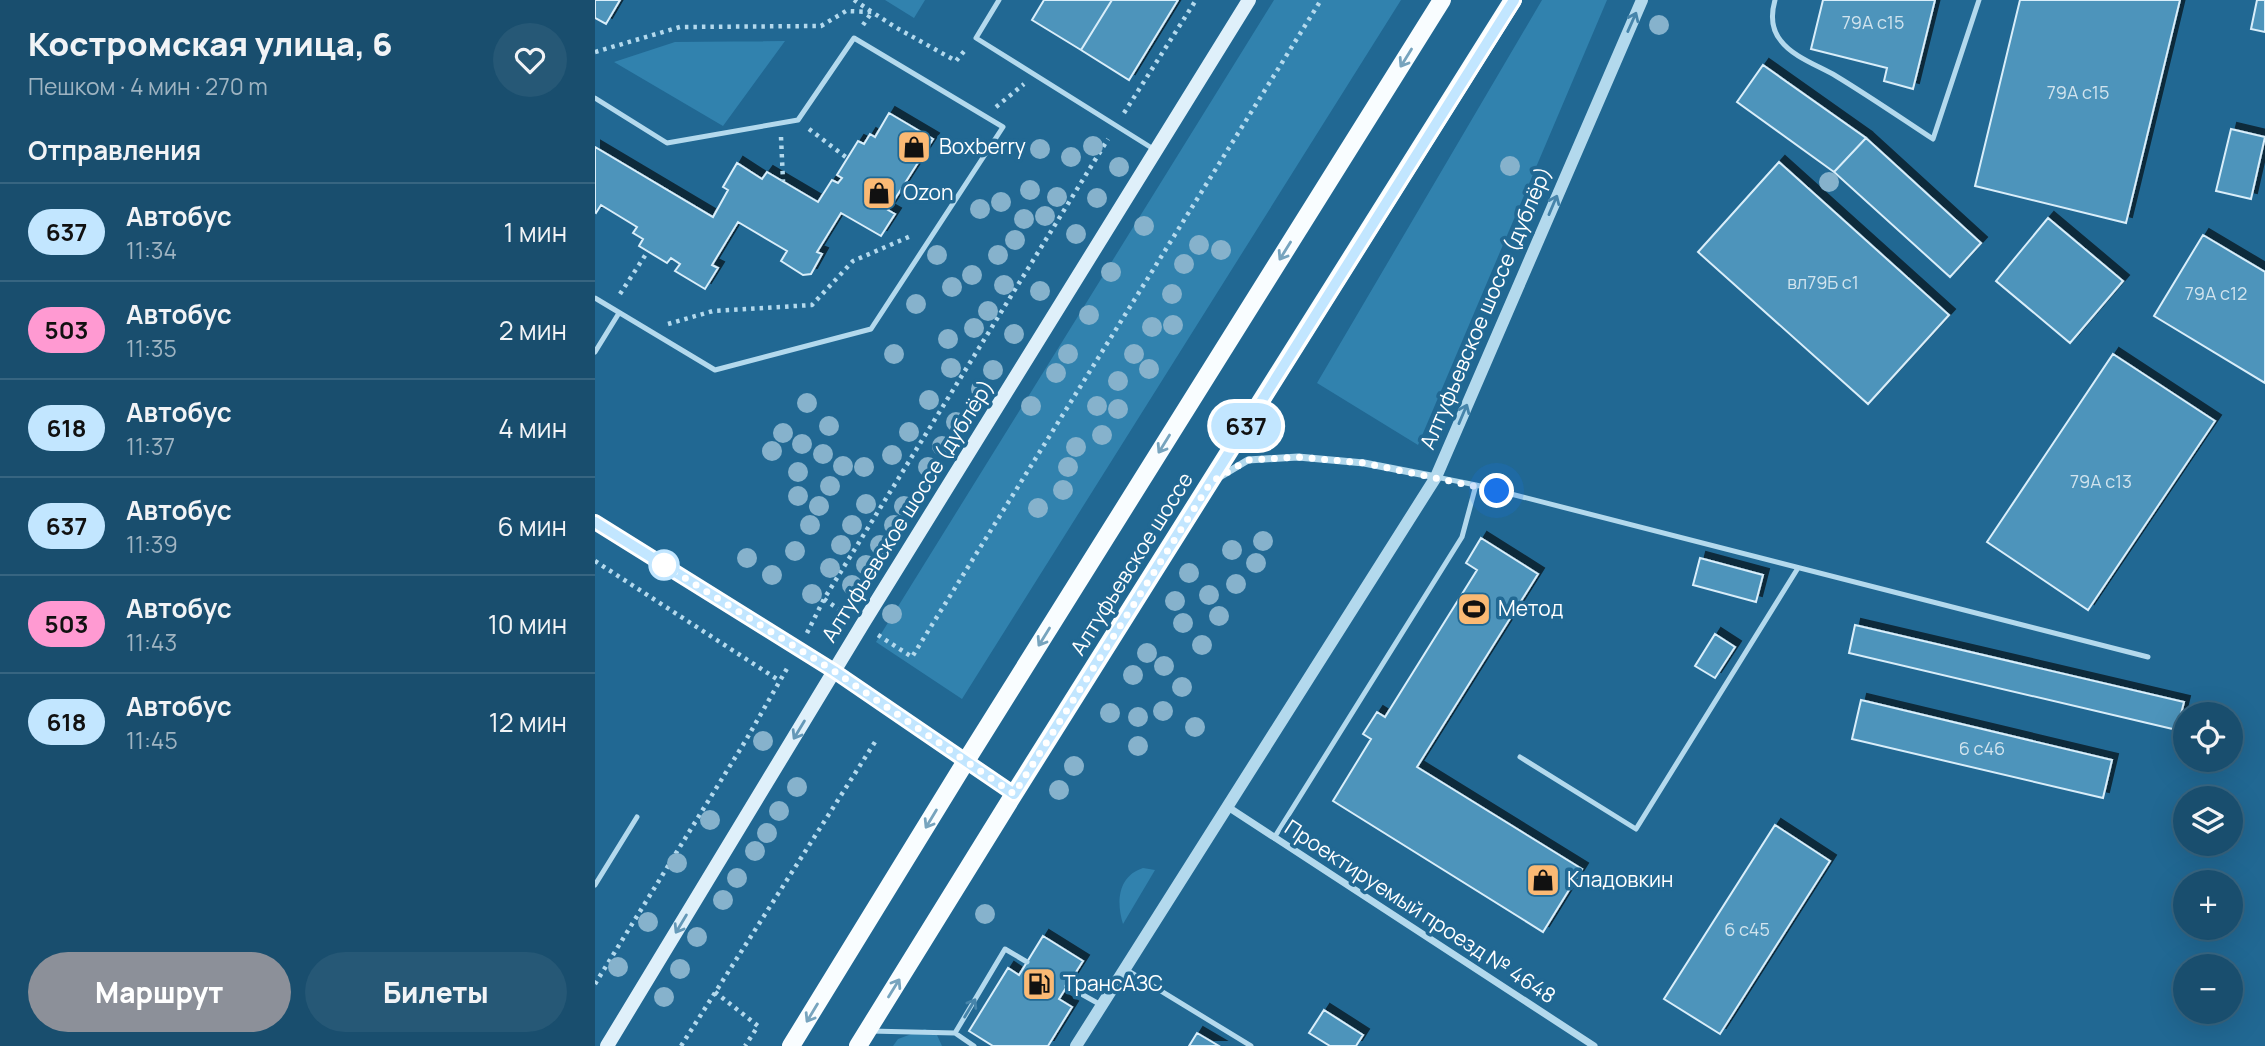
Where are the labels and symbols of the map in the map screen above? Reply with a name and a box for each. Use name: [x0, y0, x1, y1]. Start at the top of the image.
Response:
house number: 79А с15: [1842, 10, 1904, 34]
one-way arrow: [1626, 12, 1639, 33]
one-way arrow: [1398, 47, 1412, 67]
house number: 79А с15: [2047, 80, 2109, 104]
shop icon: Boxberry: [895, 128, 933, 166]
place label: Boxberry: [939, 132, 1026, 160]
street label: Алтуфьевское шоссе (дублёр): [1413, 162, 1557, 453]
shop icon: Ozon: [860, 174, 898, 212]
place label: Ozon: [903, 178, 953, 206]
one-way arrow: [1547, 195, 1560, 217]
one-way arrow: [1278, 240, 1292, 260]
house number: вл79Б с1: [1787, 270, 1859, 294]
house number: 79А с12: [2185, 281, 2247, 305]
street label: Алтуфьевское шоссе (дублёр): [815, 374, 1000, 647]
line badge: 637: [1206, 403, 1286, 449]
one-way arrow: [1457, 404, 1470, 426]
one-way arrow: [1157, 433, 1171, 453]
street label: Алтуфьевское шоссе: [1063, 467, 1199, 660]
house number: 79A c13: [2070, 469, 2132, 493]
your location: [1479, 473, 1514, 508]
unlabelled marker: [649, 550, 679, 580]
sports icon: Метод: [1455, 590, 1493, 628]
place label: Метод: [1498, 594, 1563, 622]
one-way arrow: [1036, 626, 1050, 646]
one-way arrow: [791, 719, 805, 739]
house number: 6 с46: [1959, 736, 2005, 760]
one-way arrow: [923, 808, 937, 828]
street label: Проектируемый проезд № 4648: [1280, 813, 1561, 1009]
shop icon: Кладовкин: [1524, 861, 1562, 899]
place label: Кладовкин: [1567, 865, 1673, 893]
one-way arrow: [673, 914, 687, 934]
house number: 6 с45: [1724, 917, 1770, 941]
fuel station icon: ТрансАЗС: [1020, 965, 1058, 1003]
place label: ТрансАЗС: [1063, 969, 1163, 997]
one-way arrow: [886, 979, 901, 998]
one-way arrow: [964, 999, 978, 1019]
one-way arrow: [804, 1002, 818, 1022]

